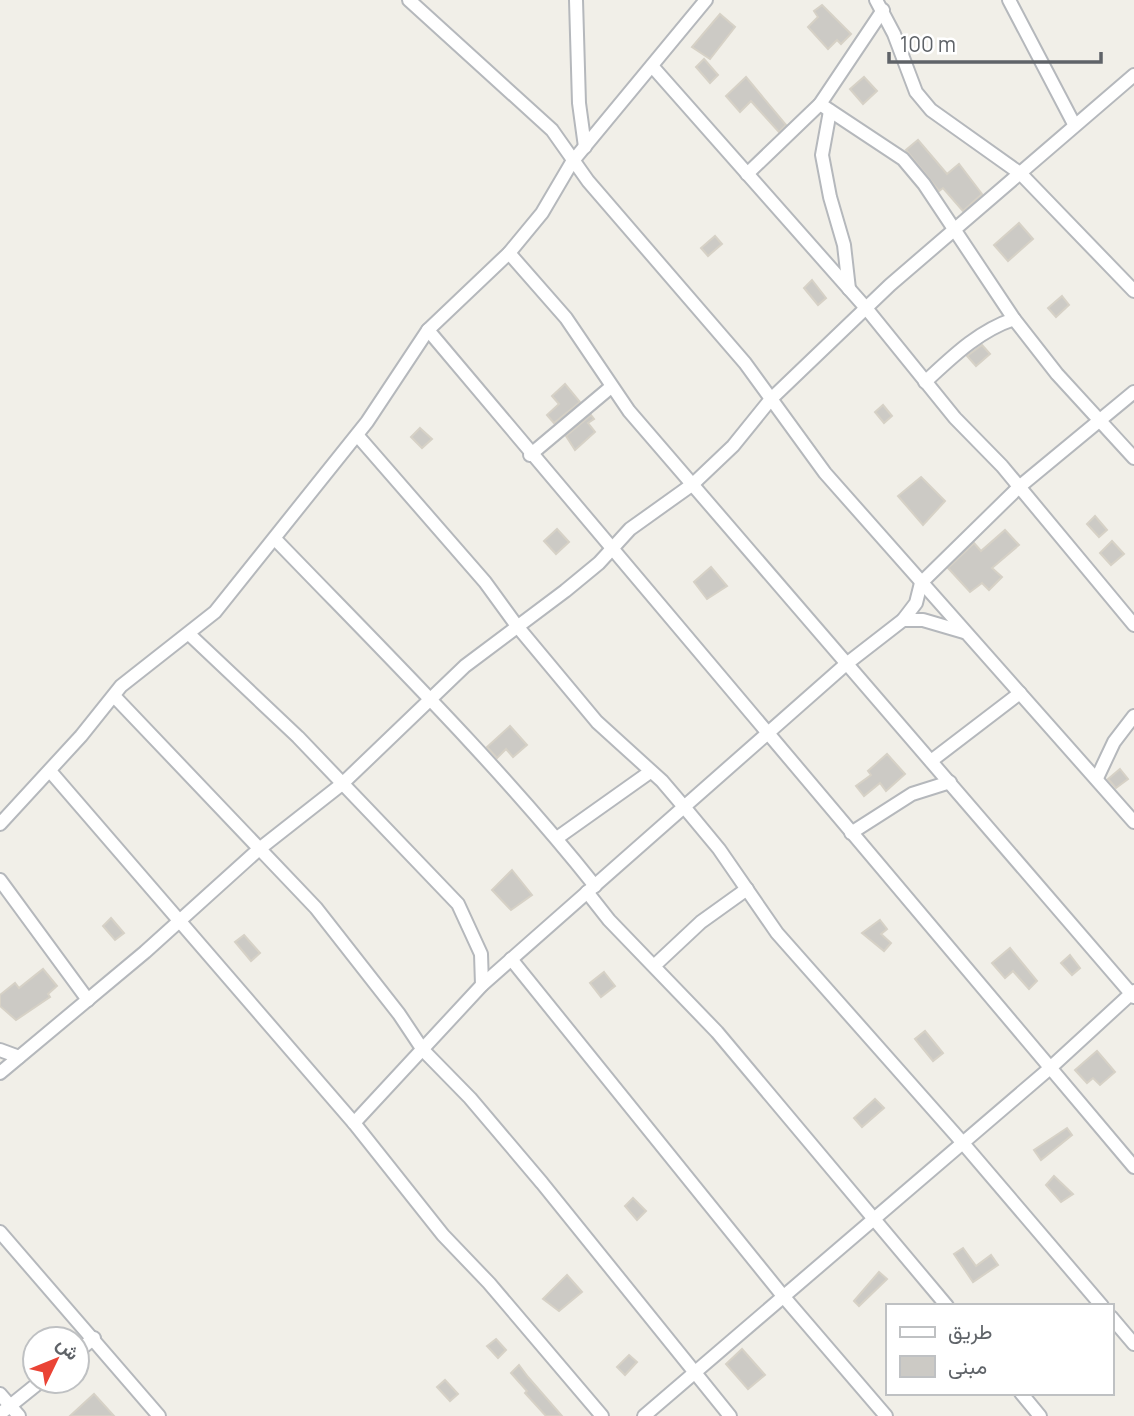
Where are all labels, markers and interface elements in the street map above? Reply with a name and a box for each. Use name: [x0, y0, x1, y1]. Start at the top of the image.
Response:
scale bar: [889, 21, 1101, 65]
text: 100 m: [900, 30, 956, 58]
legend: [886, 1304, 1113, 1395]
text: طريق: [948, 1317, 993, 1345]
north arrow: [21, 1325, 91, 1395]
text: ش: [51, 1331, 86, 1366]
text: مبنى: [948, 1352, 987, 1380]

